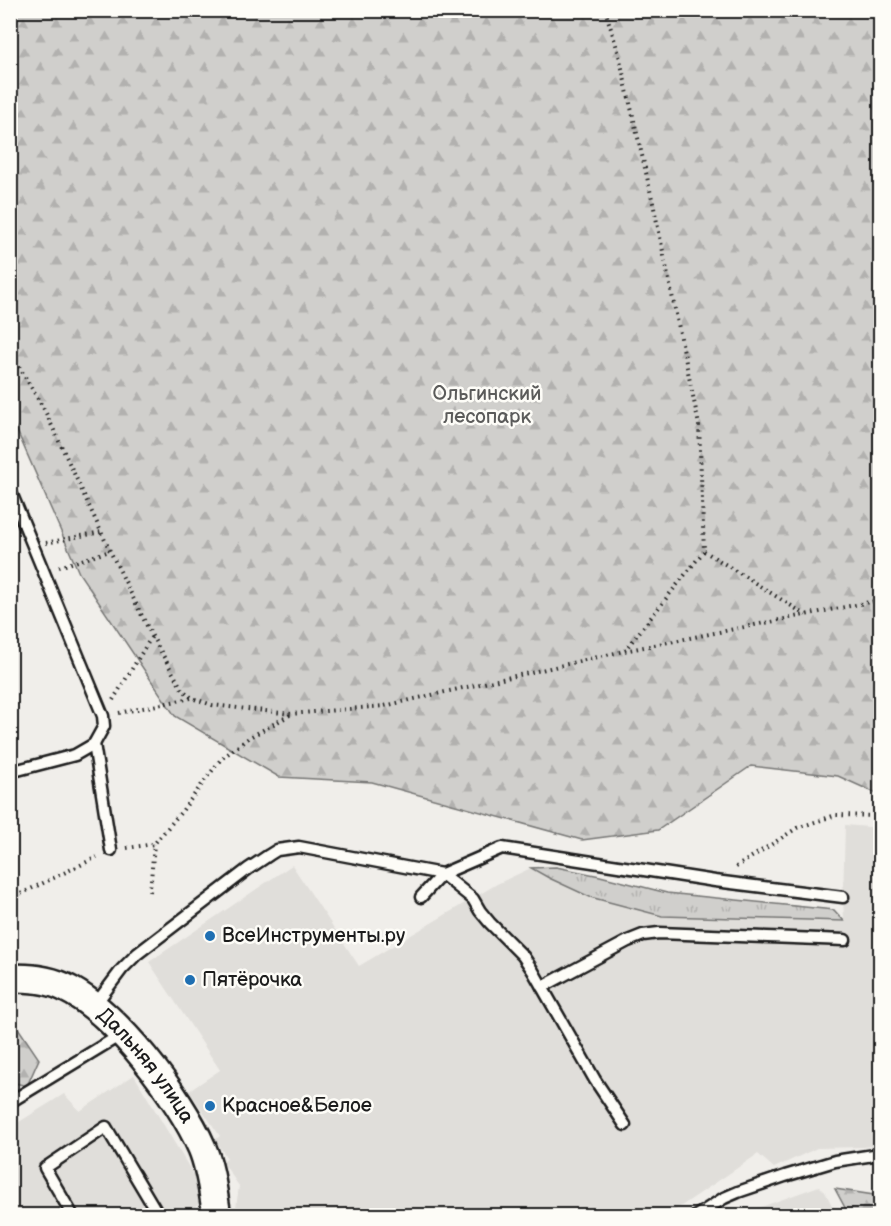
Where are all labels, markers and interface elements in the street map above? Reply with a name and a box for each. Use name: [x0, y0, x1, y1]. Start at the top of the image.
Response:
park label: Ольгинский лесопарк: [433, 382, 541, 429]
place label: ВсеИнструменты.ру: [222, 924, 405, 948]
marker: ВсеИнструменты.ру: [203, 929, 217, 943]
place label: Пятёрочка: [202, 968, 302, 992]
marker: Пятёрочка: [183, 973, 197, 987]
street label: Дальняя улица: [92, 1003, 199, 1128]
place label: Красное&Белое: [222, 1094, 372, 1118]
marker: Красное&Белое: [203, 1099, 217, 1113]

